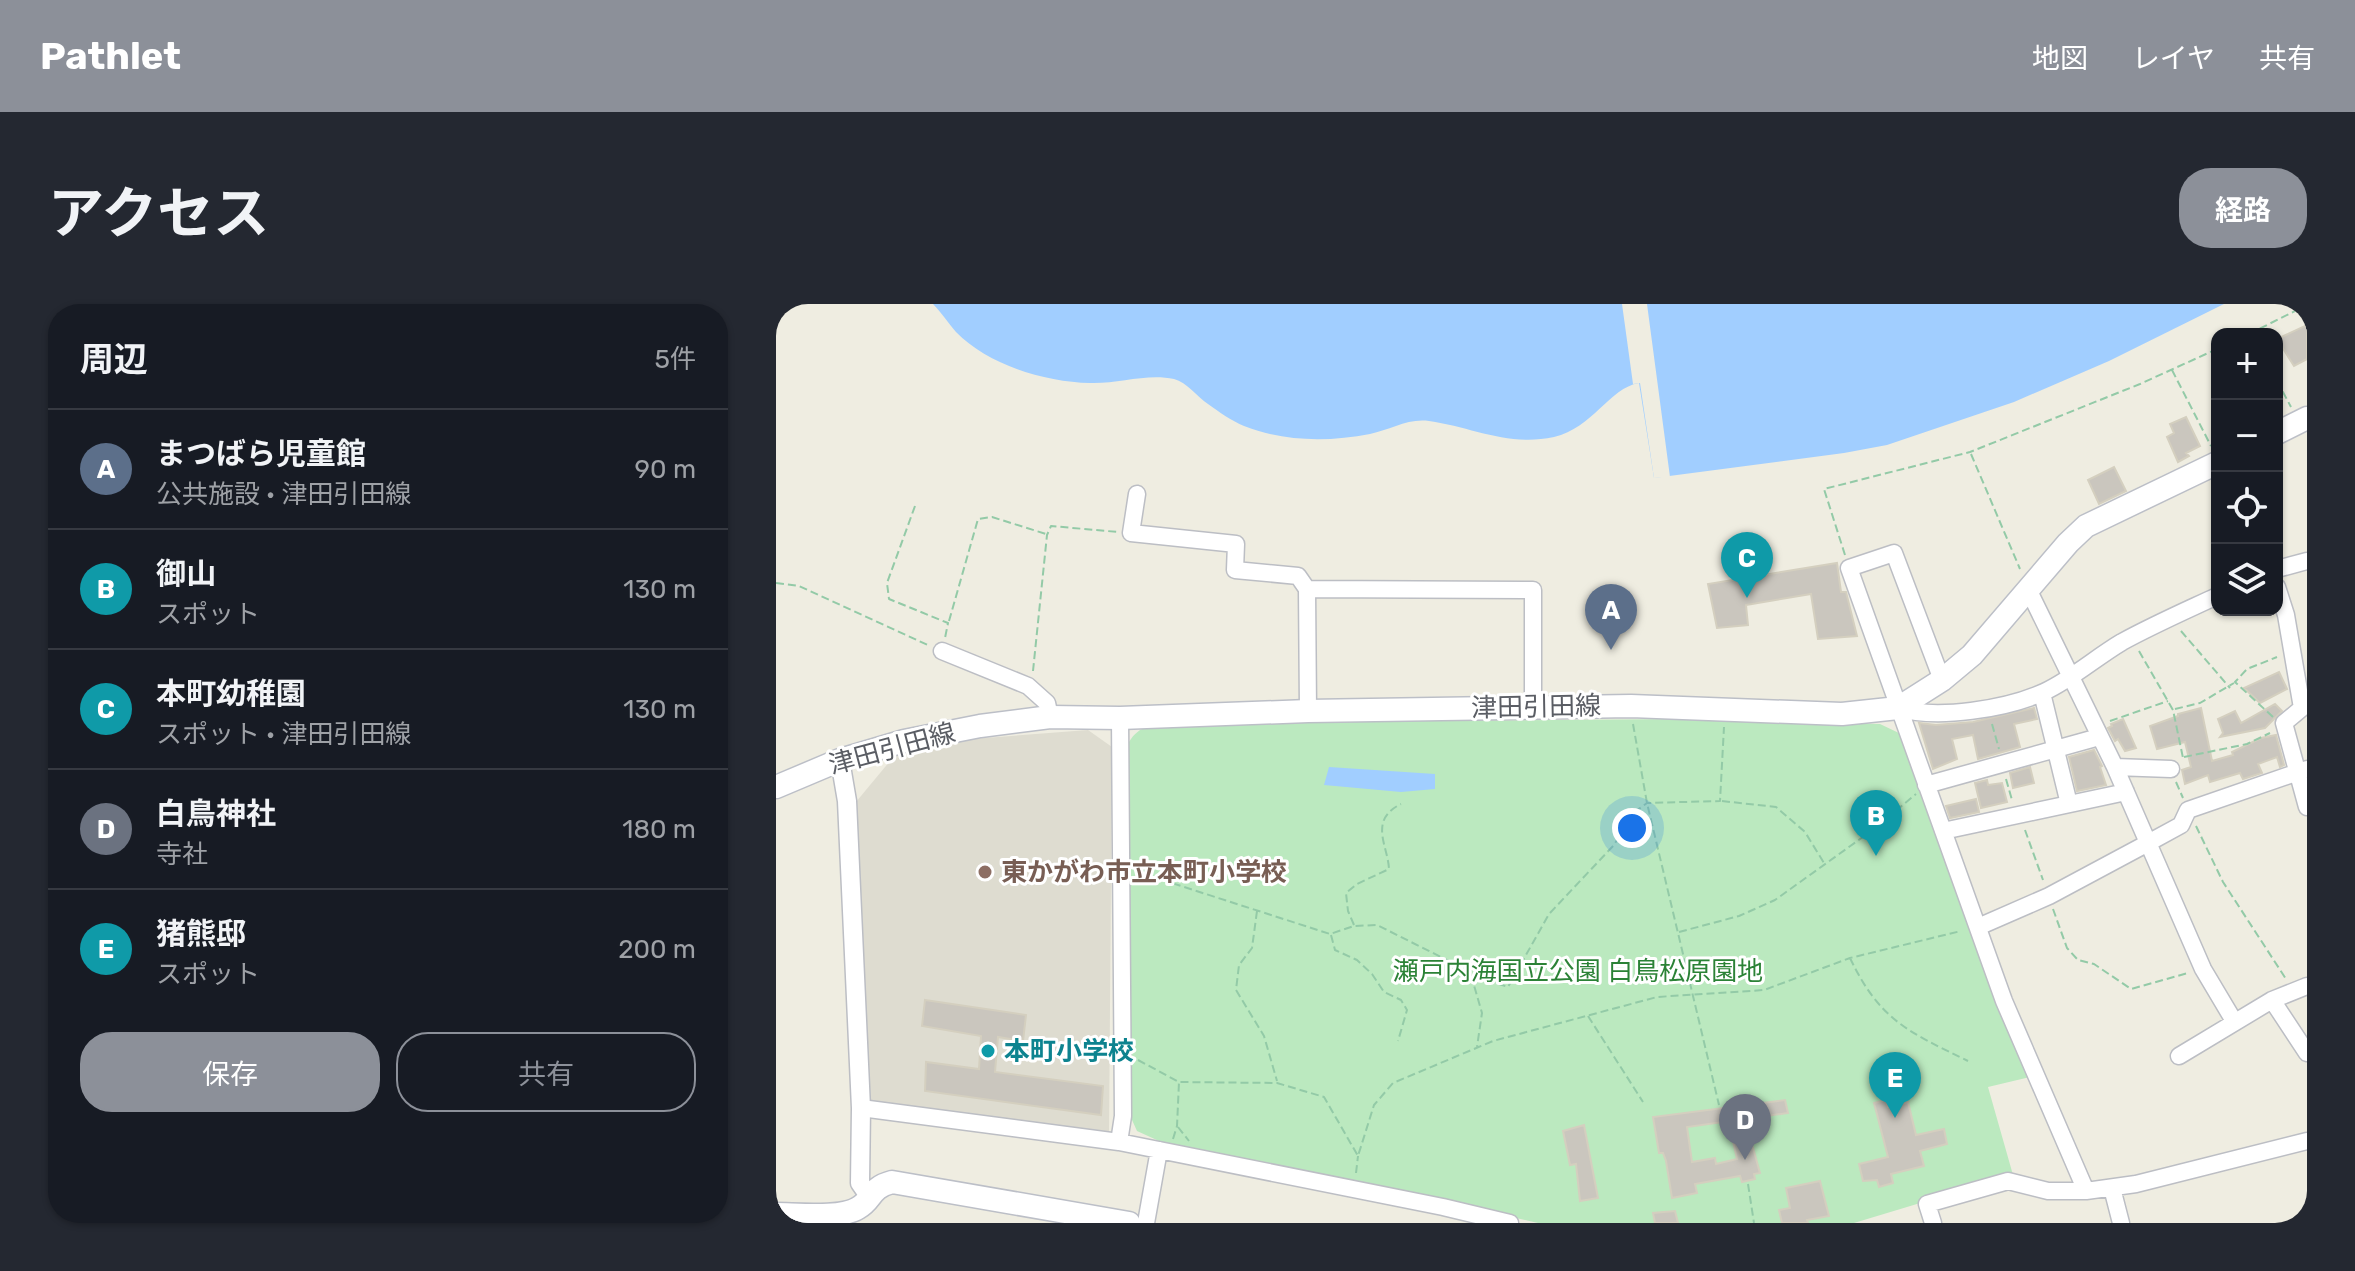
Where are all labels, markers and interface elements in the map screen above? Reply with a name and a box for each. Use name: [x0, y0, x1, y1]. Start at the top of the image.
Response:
text: Pathlet: [40, 33, 181, 79]
text: 地図: [2032, 42, 2088, 75]
text: レイヤ: [2132, 42, 2215, 75]
text: 共有: [2259, 42, 2315, 75]
button: 経路: [2179, 168, 2307, 248]
text: アクセス: [48, 181, 269, 247]
map controls: [2211, 328, 2283, 616]
button: +: [2211, 328, 2283, 400]
text: 周辺: [80, 339, 148, 380]
text: 5件: [655, 344, 696, 375]
button: −: [2211, 400, 2283, 472]
text: まつばら児童館: [156, 436, 366, 472]
text: A: [97, 454, 115, 485]
text: 90 m: [635, 454, 696, 485]
button: locate: [2211, 472, 2283, 544]
text: 公共施設 · 津田引田線: [156, 479, 411, 510]
pin: C: [1721, 532, 1773, 598]
button: layers: [2211, 544, 2283, 616]
text: 御山: [156, 556, 216, 592]
text: B: [97, 574, 115, 605]
text: 130 m: [623, 574, 696, 605]
pin: A: [1585, 584, 1637, 650]
text: スポット: [156, 599, 260, 630]
text: 本町幼稚園: [156, 676, 306, 712]
street label: 津田引田線: [1471, 690, 1601, 724]
text: C: [97, 694, 115, 725]
text: 130 m: [623, 694, 696, 725]
street label: 津田引田線: [825, 717, 959, 781]
text: スポット · 津田引田線: [156, 719, 411, 750]
pin: B: [1850, 790, 1902, 856]
text: 白鳥神社: [156, 796, 276, 832]
your location: [1612, 808, 1652, 848]
text: D: [97, 814, 115, 845]
text: 180 m: [622, 814, 696, 845]
text: 寺社: [156, 839, 208, 870]
place label: 東かがわ市立本町小学校: [1001, 857, 1287, 888]
marker: 東かがわ市立本町小学校: [976, 863, 994, 881]
text: 猪熊邸: [156, 916, 246, 952]
text: E: [98, 934, 114, 965]
text: 200 m: [618, 934, 696, 965]
park label: 瀬戸内海国立公園 白鳥松原園地: [1393, 956, 1763, 987]
text: スポット: [156, 959, 260, 990]
button: 保存: [80, 1032, 380, 1112]
button: 共有: [396, 1032, 696, 1112]
place label: 本町小学校: [1004, 1036, 1134, 1067]
marker: 本町小学校: [979, 1042, 997, 1060]
pin: E: [1869, 1052, 1921, 1118]
pin: D: [1719, 1094, 1771, 1160]

